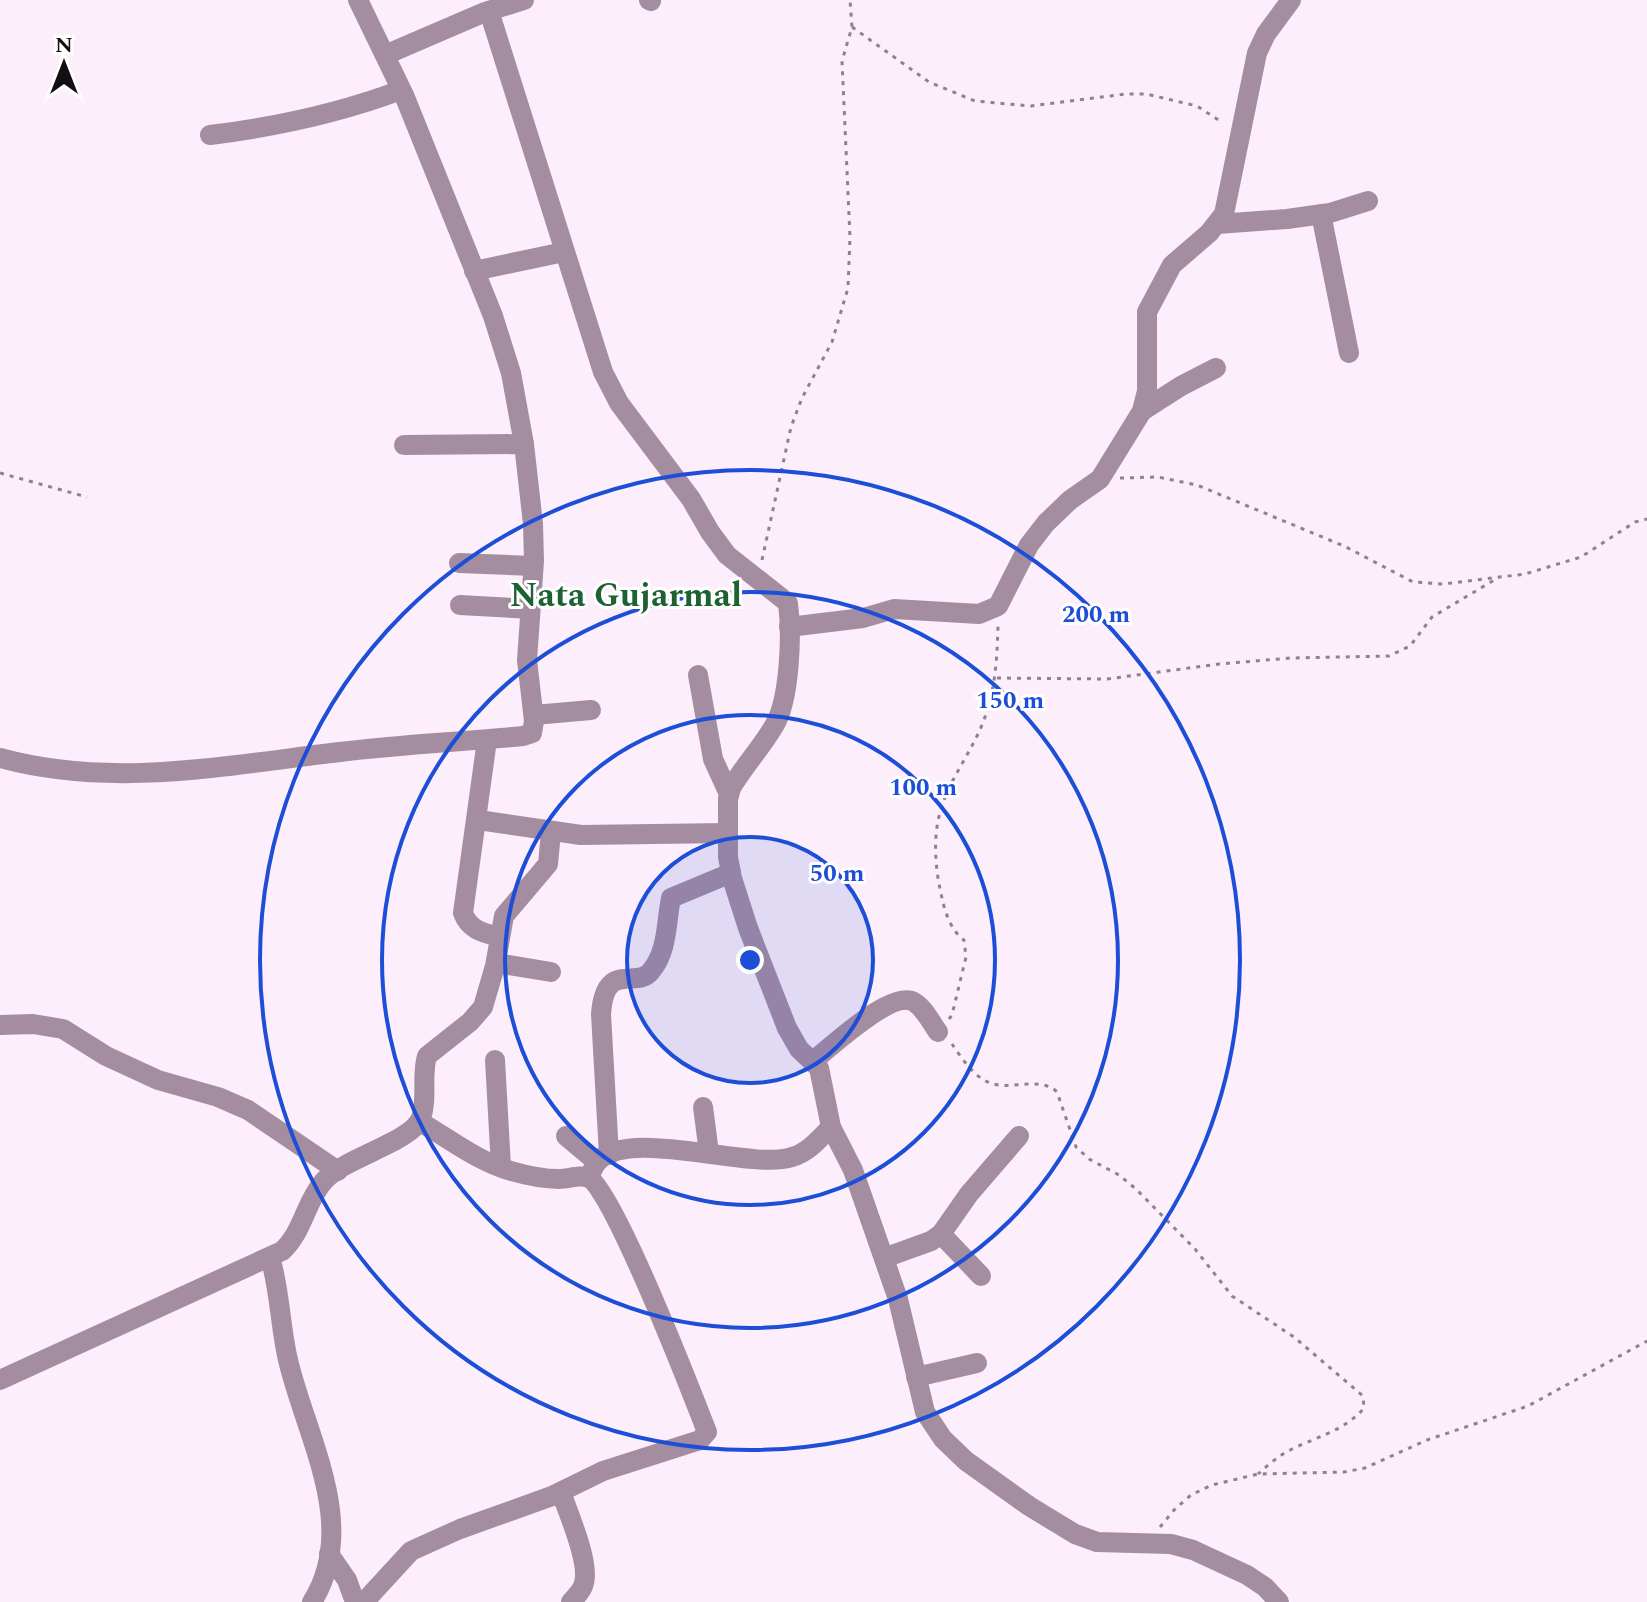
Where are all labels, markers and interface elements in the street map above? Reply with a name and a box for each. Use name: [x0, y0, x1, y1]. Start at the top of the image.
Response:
north arrow: [24, 24, 104, 104]
text: N: [55, 29, 73, 62]
district label: Nata Gujarmal: [510, 570, 742, 622]
text: 200 m: [1062, 597, 1130, 633]
text: 150 m: [976, 683, 1044, 719]
text: 100 m: [889, 770, 957, 806]
text: 50 m: [810, 856, 865, 892]
centre of rings: [736, 946, 764, 974]

